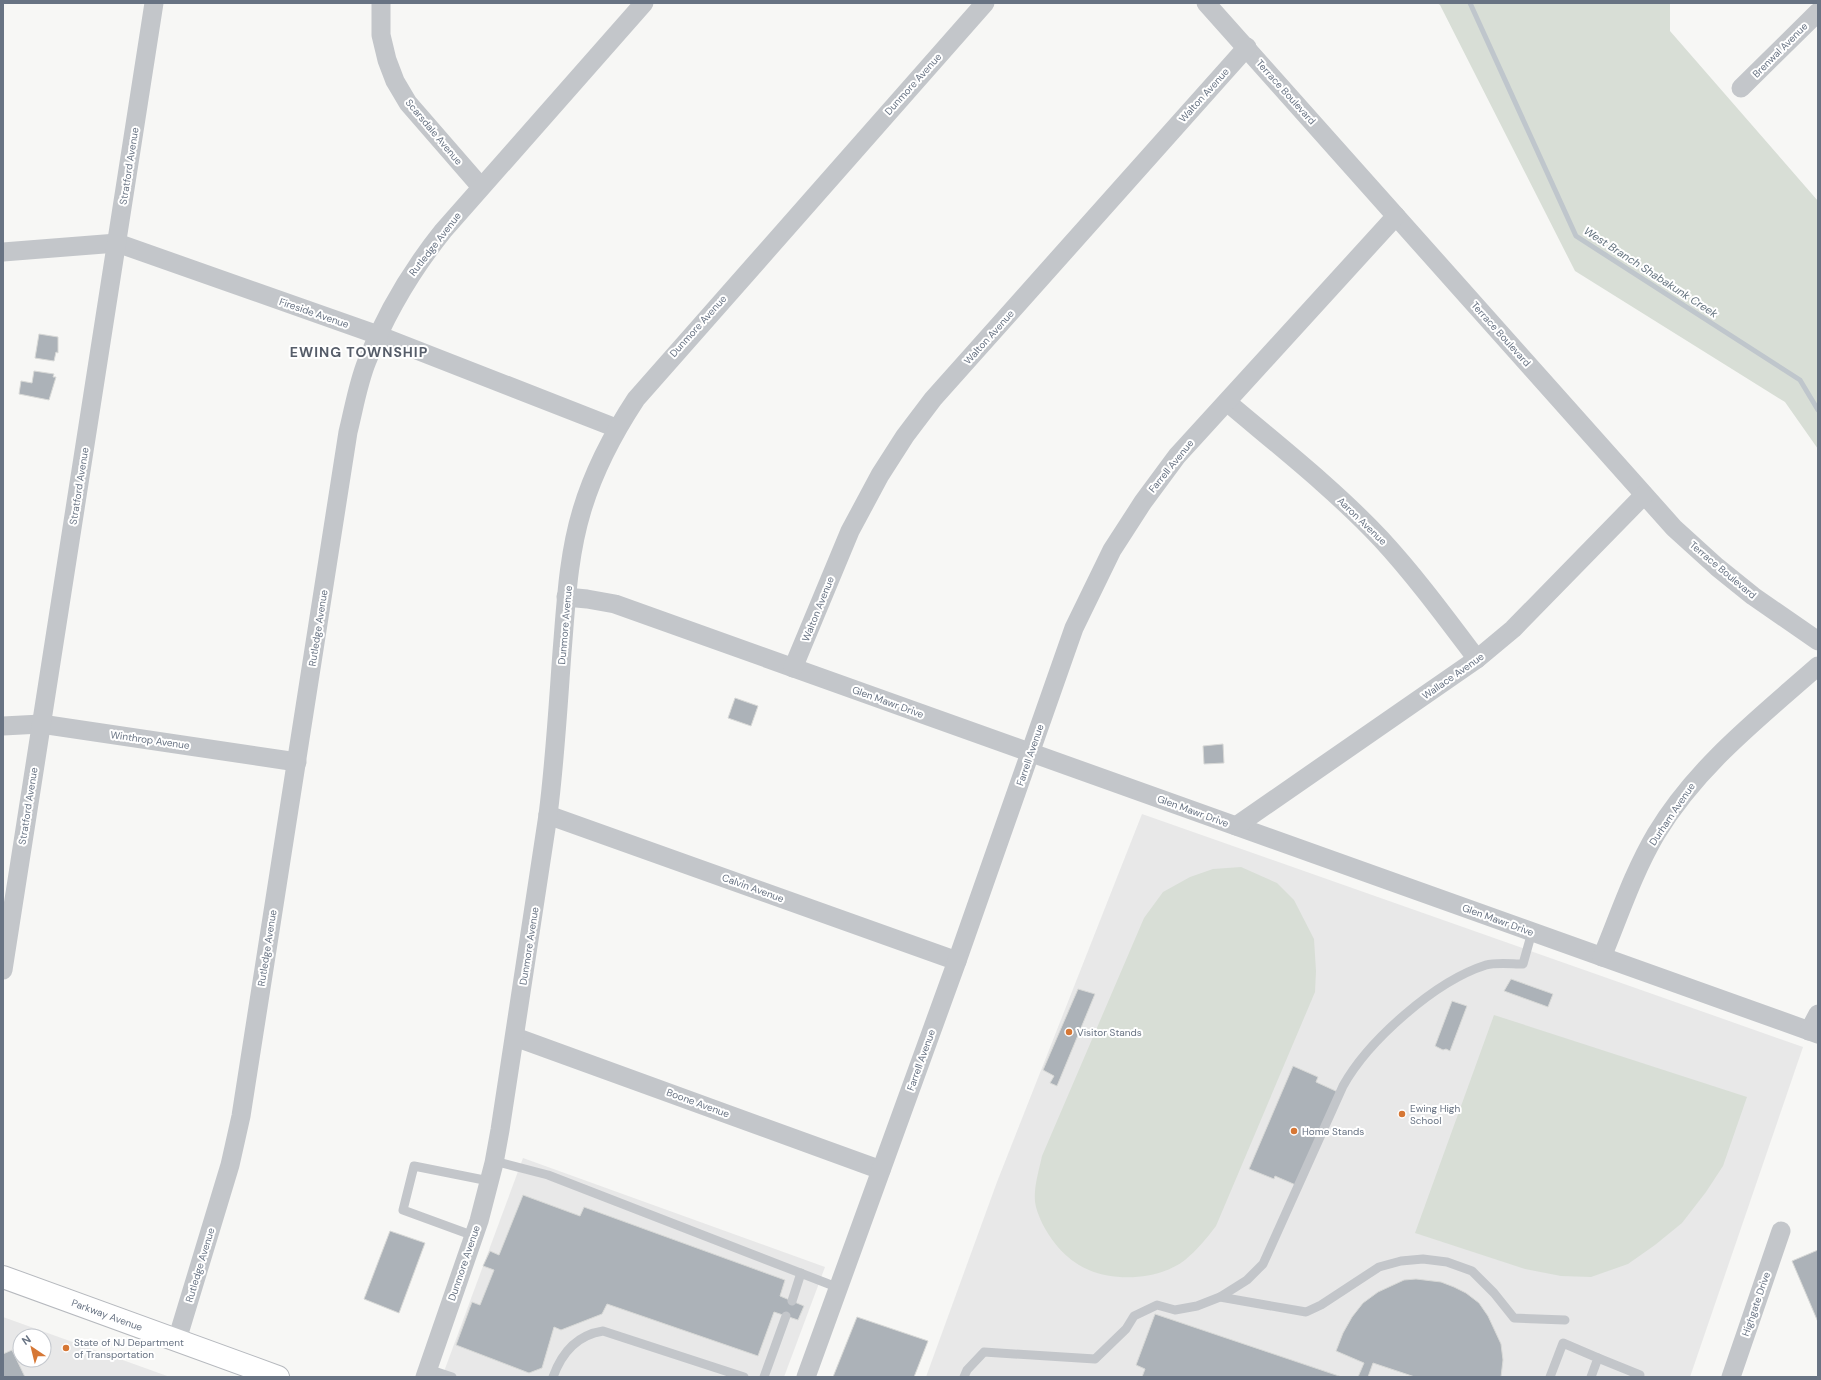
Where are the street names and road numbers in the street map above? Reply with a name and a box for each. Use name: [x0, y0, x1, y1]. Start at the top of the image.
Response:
street label: Brenwal Avenue: [1750, 19, 1811, 80]
street label: Dunmore Avenue: [882, 50, 944, 118]
street label: Terrace Boulevard: [1253, 57, 1319, 127]
street label: Walton Avenue: [1176, 65, 1232, 125]
street label: Scarsdale Avenue: [403, 96, 466, 168]
street label: Stratford Avenue: [116, 126, 142, 206]
street label: Rutledge Avenue: [406, 209, 464, 279]
street label: Dunmore Avenue: [667, 292, 729, 360]
street label: Fireside Avenue: [277, 295, 351, 331]
street label: Terrace Boulevard: [1468, 299, 1534, 369]
street label: Walton Avenue: [961, 307, 1017, 367]
street label: Farrell Avenue: [1146, 437, 1197, 495]
street label: Stratford Avenue: [66, 446, 92, 526]
street label: Aaron Avenue: [1335, 494, 1390, 548]
street label: Terrace Boulevard: [1687, 538, 1759, 602]
street label: Walton Avenue: [799, 574, 837, 643]
street label: Dunmore Avenue: [555, 585, 575, 665]
street label: Rutledge Avenue: [306, 588, 331, 667]
street label: Wallace Avenue: [1420, 650, 1487, 702]
street label: Glen Mawr Drive: [850, 683, 926, 721]
street label: Farrell Avenue: [1013, 722, 1047, 788]
street label: Winthrop Avenue: [110, 728, 191, 752]
street label: Stratford Avenue: [15, 766, 41, 846]
street label: Durham Avenue: [1646, 780, 1698, 848]
street label: Glen Mawr Drive: [1155, 792, 1231, 830]
street label: Calvin Avenue: [720, 871, 786, 905]
street label: Glen Mawr Drive: [1460, 901, 1536, 939]
street label: Dunmore Avenue: [516, 906, 542, 986]
street label: Rutledge Avenue: [255, 908, 280, 987]
street label: Farrell Avenue: [904, 1027, 938, 1093]
street label: Boone Avenue: [665, 1086, 732, 1120]
street label: Dunmore Avenue: [445, 1223, 483, 1302]
street label: Rutledge Avenue: [182, 1226, 218, 1304]
street label: Highgate Drive: [1739, 1270, 1773, 1338]
street label: Parkway Avenue: [70, 1296, 145, 1334]

